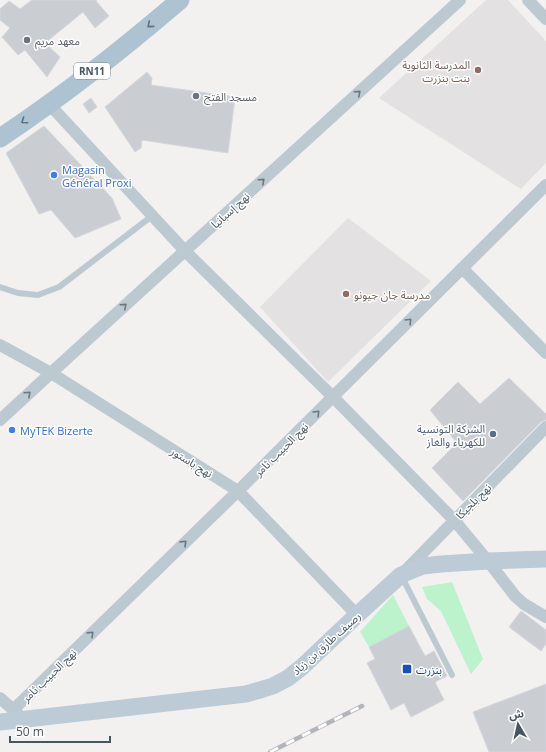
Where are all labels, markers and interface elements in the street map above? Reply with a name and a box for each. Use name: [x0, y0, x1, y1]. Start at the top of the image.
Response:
one-way arrow: [147, 21, 155, 28]
place label: معهد مريم: [35, 33, 80, 50]
marker: معهد مريم: [22, 35, 32, 45]
place label: المدرسة الثانوية بنت بنزرت: [402, 57, 470, 85]
road number: RN11: [74, 63, 110, 79]
marker: المدرسة الثانوية بنت بنزرت: [473, 65, 483, 75]
place label: مسجد الفتح: [204, 89, 257, 105]
one-way arrow: [353, 90, 361, 98]
marker: مسجد الفتح: [191, 91, 201, 101]
one-way arrow: [22, 116, 29, 123]
place label: Magasin Général Proxi: [62, 162, 132, 190]
marker: Magasin Général Proxi: [49, 170, 59, 180]
one-way arrow: [257, 178, 265, 185]
street label: نهج إسبانيا: [208, 189, 253, 232]
place label: مدرسة جان جيونو: [354, 287, 430, 302]
marker: مدرسة جان جيونو: [341, 289, 351, 299]
one-way arrow: [119, 303, 127, 310]
one-way arrow: [404, 318, 412, 326]
one-way arrow: [24, 391, 31, 398]
one-way arrow: [312, 410, 319, 418]
street label: نهج الحبيب ثامر: [250, 419, 312, 481]
place label: الشركة التونسية للكهرباء والغاز: [417, 421, 485, 449]
place label: MyTEK Bizerte: [20, 423, 93, 438]
marker: MyTEK Bizerte: [7, 425, 17, 435]
marker: الشركة التونسية للكهرباء والغاز: [488, 429, 498, 439]
street label: نهج باستور: [167, 443, 216, 482]
street label: نهج بلجيكا: [452, 480, 495, 523]
one-way arrow: [179, 541, 187, 548]
street label: رصيف طارق بن زياد: [288, 608, 364, 678]
one-way arrow: [86, 631, 94, 639]
street label: نهج الحبيب ثامر: [18, 645, 80, 706]
place label: بنزرت: [416, 662, 442, 677]
marker: بنزرت: [401, 663, 413, 675]
north arrow: [498, 704, 538, 744]
text: ش: [508, 705, 525, 722]
scale bar: [10, 718, 110, 744]
text: 50 m: [16, 723, 44, 740]

